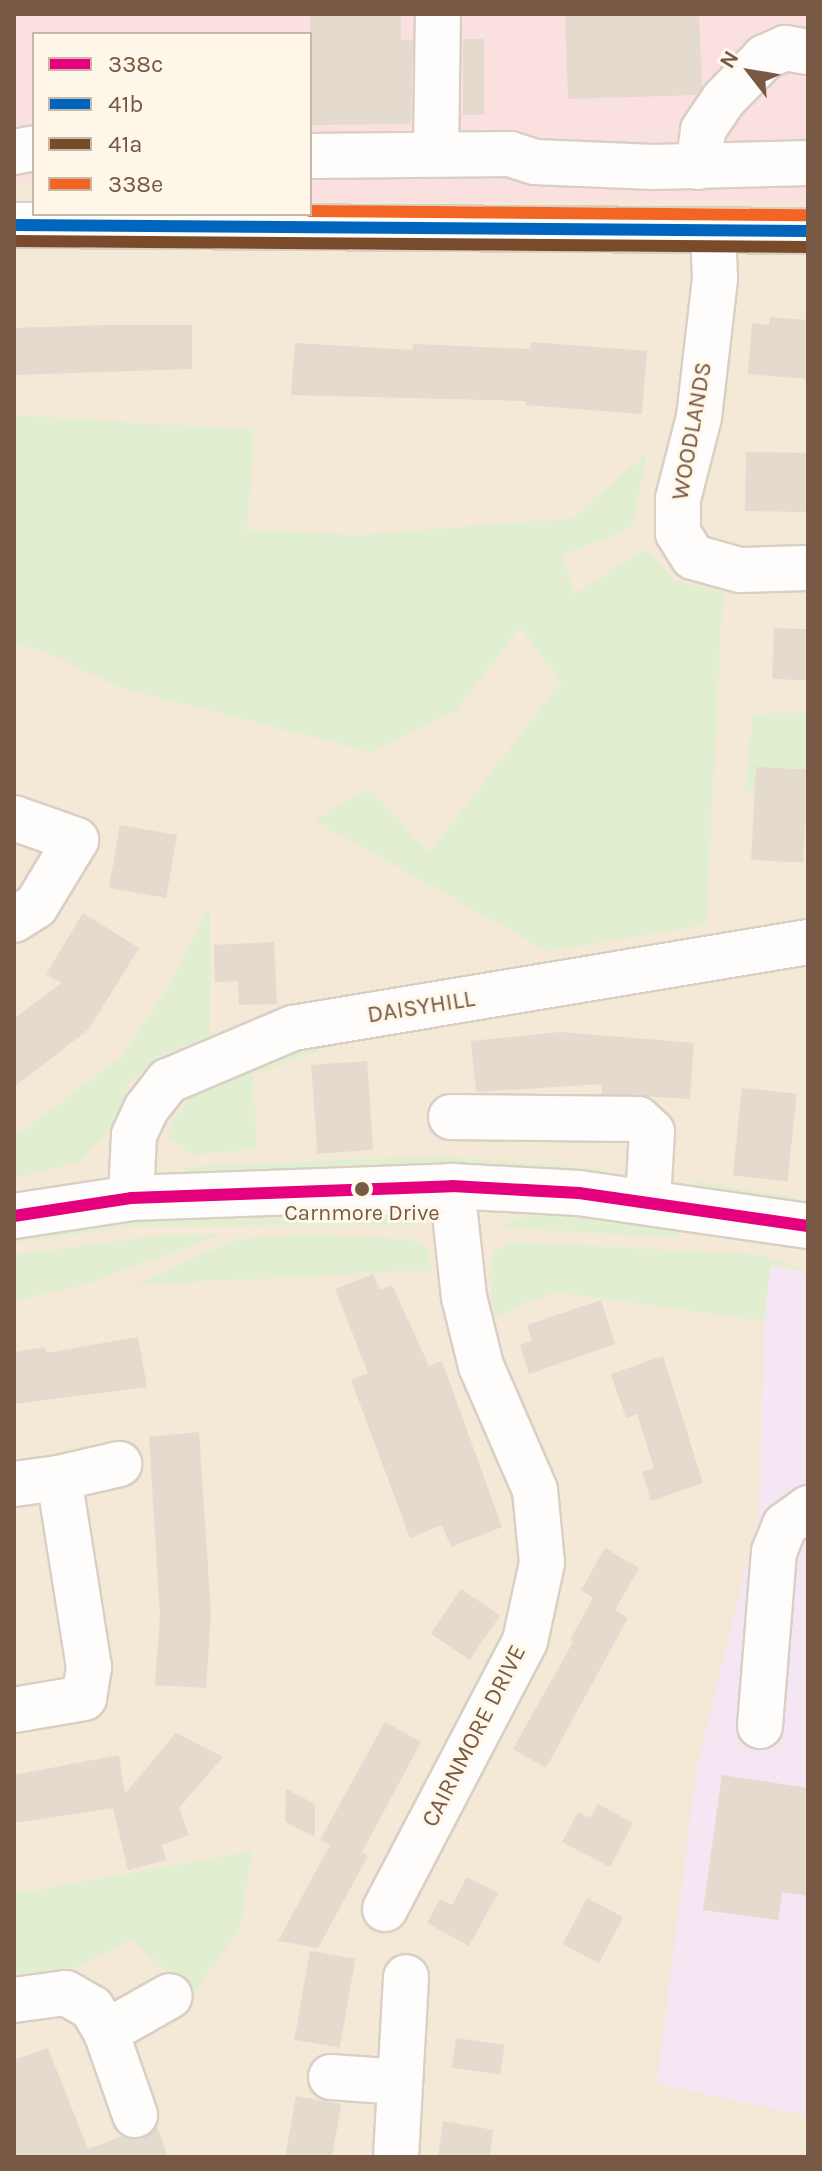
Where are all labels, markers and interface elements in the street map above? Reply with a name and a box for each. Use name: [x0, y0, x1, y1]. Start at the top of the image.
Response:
legend: [32, 32, 312, 216]
north arrow: [710, 32, 790, 112]
text: N: [714, 46, 745, 73]
text: 338c: [108, 50, 163, 78]
text: 41b: [108, 90, 144, 118]
text: 41a: [108, 130, 143, 158]
text: 338e: [108, 170, 163, 198]
street label: WOODLANDS: [666, 360, 718, 502]
street label: DAISYHILL: [365, 984, 477, 1030]
marker: Carnmore Drive: [354, 1181, 370, 1197]
place label: Carnmore Drive: [284, 1201, 440, 1227]
street label: CAIRNMORE DRIVE: [416, 1640, 532, 1832]

